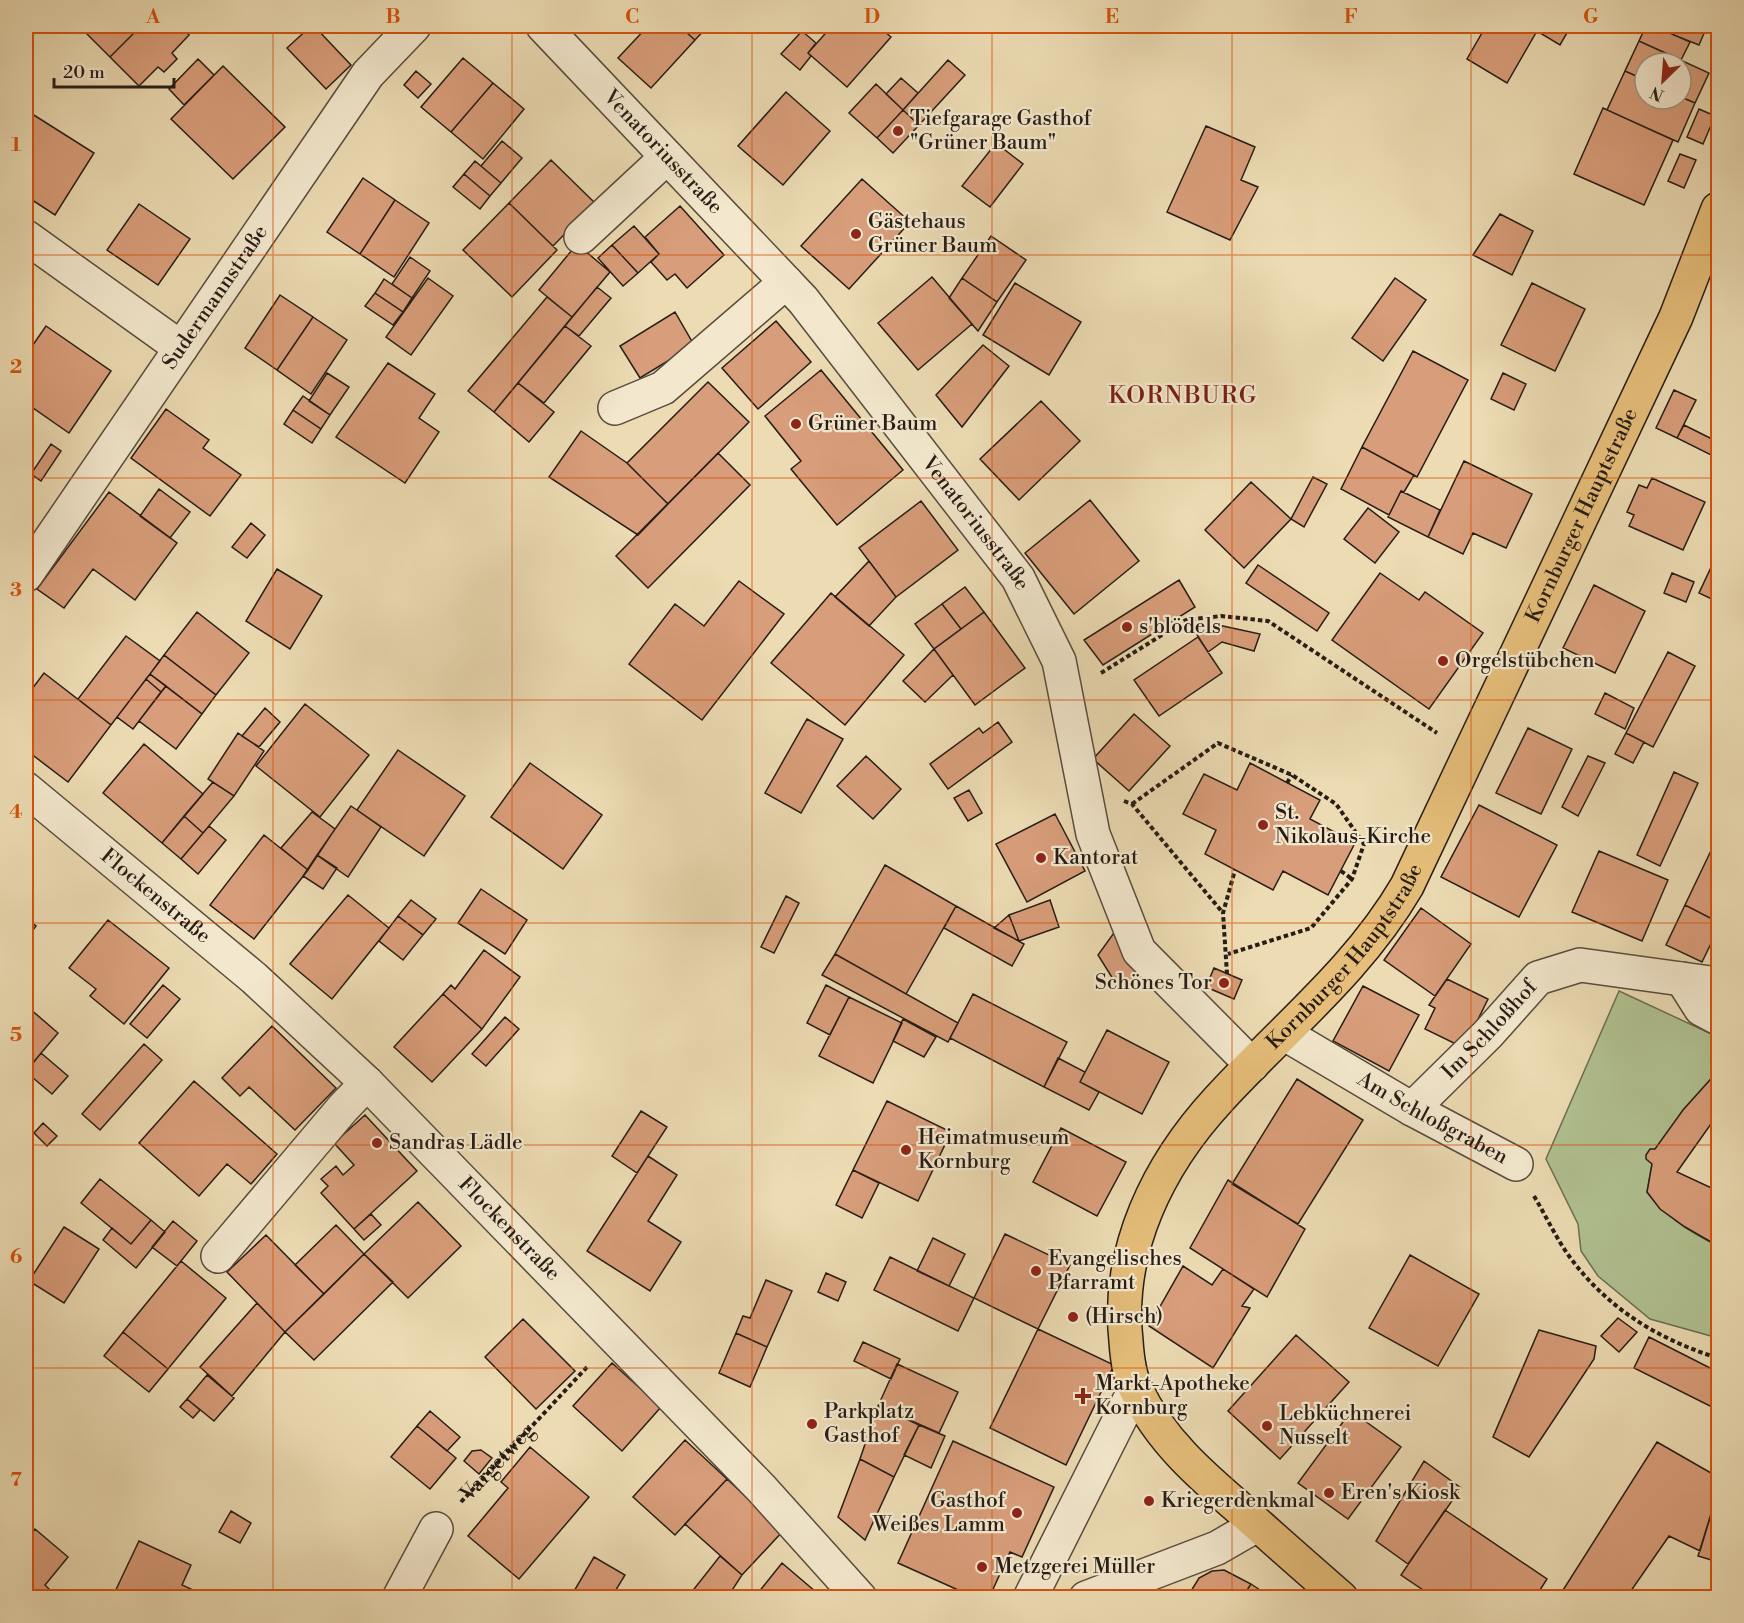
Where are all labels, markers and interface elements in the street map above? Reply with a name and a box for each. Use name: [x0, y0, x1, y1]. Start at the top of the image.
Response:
text: A: [145, 5, 161, 30]
text: B: [385, 5, 401, 30]
text: C: [625, 5, 639, 30]
text: D: [864, 5, 880, 30]
text: E: [1105, 5, 1119, 30]
text: F: [1344, 5, 1358, 30]
text: G: [1583, 5, 1599, 30]
scale bar: [54, 51, 174, 89]
north arrow: [1633, 51, 1693, 111]
text: 20 m: [63, 61, 105, 84]
text: N: [1647, 82, 1667, 105]
street label: Venatoriusstraße: [597, 84, 728, 220]
place label: Tiefgarage Gasthof "Grüner Baum": [910, 106, 1093, 156]
marker: Tiefgarage Gasthof "Grüner Baum": [891, 124, 905, 138]
text: 1: [11, 133, 21, 158]
place label: Gästehaus Grüner Baum: [868, 209, 997, 259]
street label: Sudermannstraße: [157, 220, 274, 375]
marker: Gästehaus Grüner Baum: [849, 227, 863, 241]
text: 2: [10, 355, 22, 380]
district label: KORNBURG: [1108, 381, 1258, 411]
street label: Kornburger Hauptstraße: [1520, 404, 1644, 627]
place label: Grüner Baum: [808, 411, 937, 437]
marker: Grüner Baum: [789, 417, 803, 431]
street label: Venatoriusstraße: [915, 450, 1035, 595]
text: 3: [10, 578, 22, 603]
place label: s'blödels: [1139, 614, 1221, 640]
marker: s'blödels: [1120, 620, 1134, 634]
place label: Orgelstübchen: [1455, 648, 1595, 674]
marker: Orgelstübchen: [1436, 654, 1450, 668]
text: 4: [9, 800, 23, 825]
place label: St. Nikolaus-Kirche: [1275, 800, 1431, 850]
marker: St. Nikolaus-Kirche: [1256, 818, 1270, 832]
street label: Flockenstraße: [95, 843, 216, 949]
place label: Kantorat: [1053, 845, 1139, 871]
marker: Kantorat: [1034, 851, 1048, 865]
street label: Kornburger Hauptstraße: [1261, 860, 1429, 1056]
place label: Schönes Tor: [1095, 970, 1212, 996]
street label: Im Schloßhof: [1437, 974, 1544, 1085]
marker: Schönes Tor: [1217, 976, 1231, 990]
text: 5: [10, 1023, 22, 1048]
street label: Am Schloßgraben: [1352, 1066, 1513, 1171]
place label: Heimatmuseum Kornburg: [918, 1125, 1069, 1175]
place label: Sandras Lädle: [389, 1130, 523, 1156]
marker: Sandras Lädle: [370, 1136, 384, 1150]
marker: Heimatmuseum Kornburg: [899, 1143, 913, 1157]
street label: Flockenstraße: [452, 1171, 565, 1286]
text: 6: [10, 1245, 23, 1270]
place label: Evangelisches Pfarramt: [1048, 1246, 1182, 1296]
marker: Evangelisches Pfarramt: [1029, 1264, 1043, 1278]
place label: (Hirsch): [1085, 1304, 1163, 1330]
marker: (Hirsch): [1066, 1310, 1080, 1324]
place label: Markt-Apotheke Kornburg: [1095, 1371, 1250, 1421]
marker: Markt-Apotheke Kornburg: [1076, 1389, 1090, 1403]
place label: Parkplatz Gasthof: [824, 1399, 914, 1449]
place label: Lebküchnerei Nusselt: [1279, 1401, 1412, 1451]
marker: Parkplatz Gasthof: [805, 1417, 819, 1431]
street label: Vargetweg: [454, 1418, 541, 1508]
marker: Lebküchnerei Nusselt: [1260, 1419, 1274, 1433]
text: 7: [10, 1468, 22, 1493]
place label: Eren's Kiosk: [1341, 1480, 1461, 1506]
marker: Eren's Kiosk: [1322, 1486, 1336, 1500]
place label: Gasthof Weißes Lamm: [872, 1488, 1006, 1538]
place label: Kriegerdenkmal: [1161, 1488, 1315, 1514]
marker: Kriegerdenkmal: [1142, 1494, 1156, 1508]
marker: Gasthof Weißes Lamm: [1010, 1506, 1024, 1520]
place label: Metzgerei Müller: [994, 1554, 1155, 1580]
marker: Metzgerei Müller: [975, 1560, 989, 1574]

